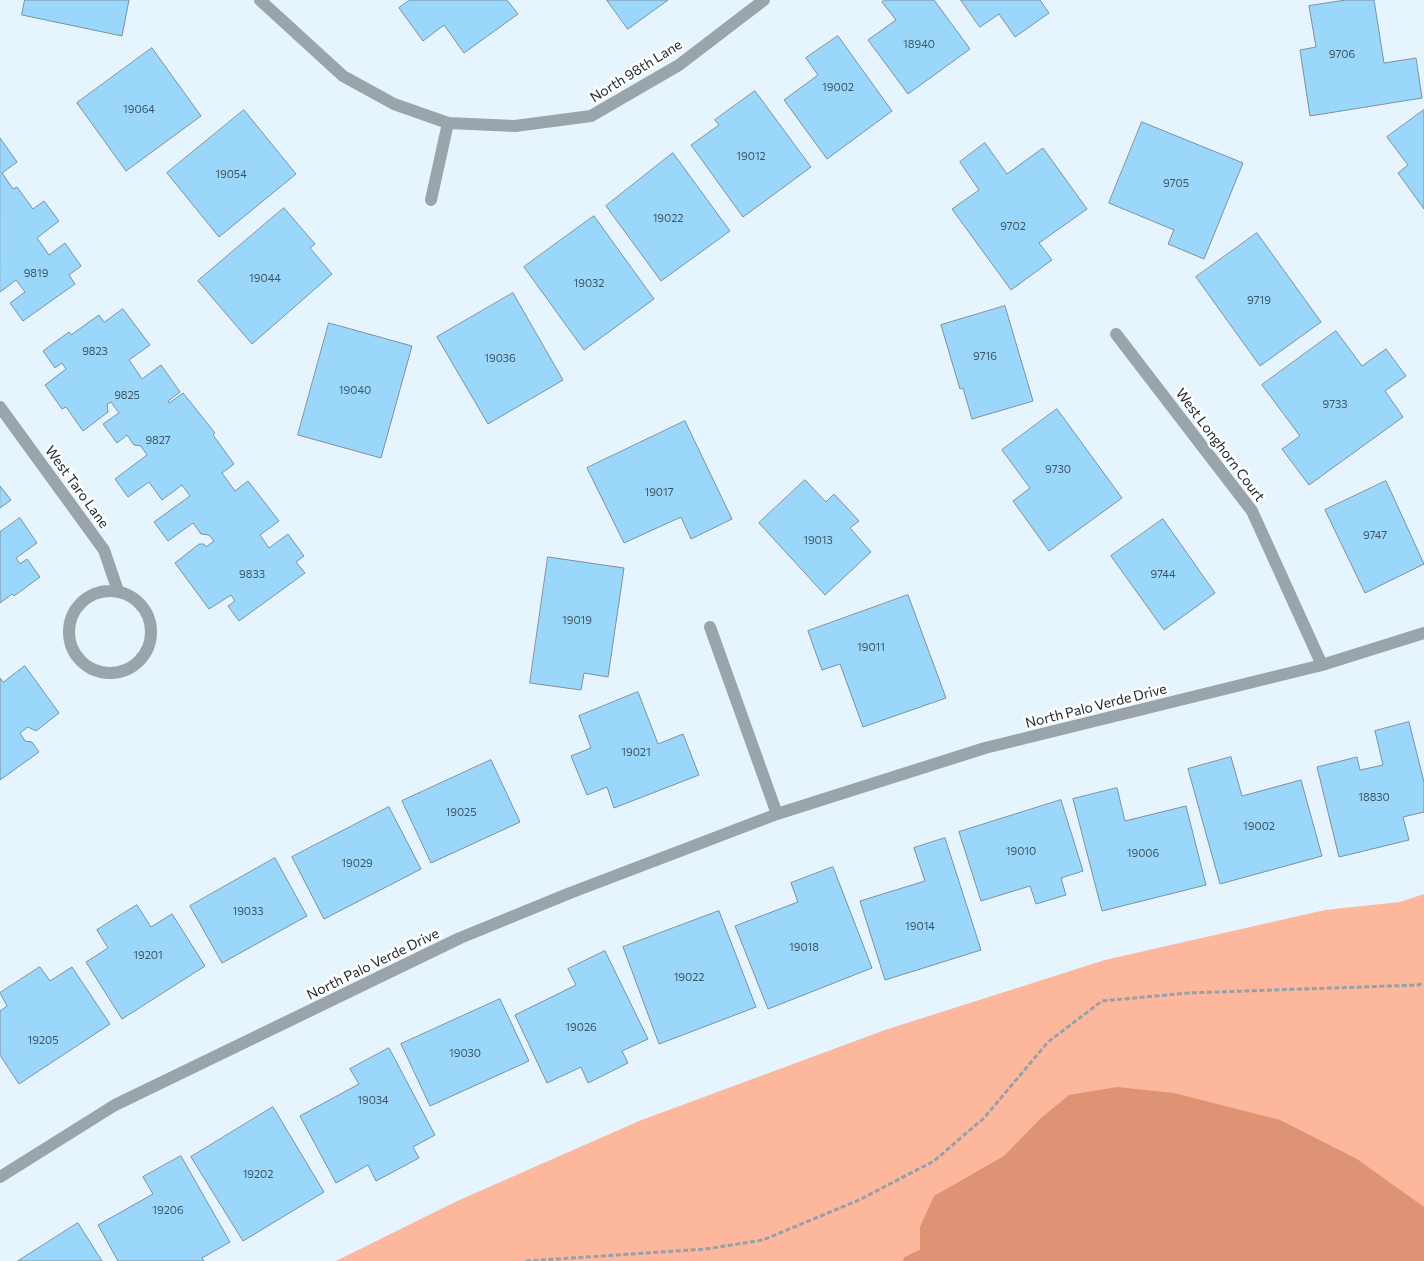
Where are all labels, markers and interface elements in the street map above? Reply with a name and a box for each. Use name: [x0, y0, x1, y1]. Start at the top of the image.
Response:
street label: North 98th Lane: [587, 36, 685, 106]
house number: 18940: [903, 37, 935, 51]
house number: 9706: [1329, 47, 1355, 61]
house number: 19002: [822, 80, 854, 94]
house number: 19064: [123, 102, 155, 116]
house number: 19012: [736, 149, 766, 163]
house number: 19054: [215, 167, 247, 181]
house number: 9705: [1163, 176, 1189, 190]
house number: 19022: [653, 211, 683, 225]
house number: 9702: [1000, 219, 1026, 233]
house number: 9819: [24, 266, 48, 280]
house number: 19044: [249, 271, 281, 285]
house number: 19032: [574, 276, 604, 290]
house number: 9719: [1247, 293, 1271, 307]
house number: 9823: [82, 344, 108, 358]
house number: 9716: [973, 349, 997, 363]
house number: 19036: [484, 351, 516, 365]
house number: 19040: [339, 383, 371, 397]
street label: West Longhorn Court: [1172, 385, 1268, 505]
house number: 9825: [114, 388, 140, 402]
house number: 9733: [1323, 397, 1347, 411]
house number: 9827: [145, 433, 171, 447]
street label: West Taro Lane: [42, 443, 112, 531]
house number: 9730: [1045, 462, 1071, 476]
house number: 19017: [644, 485, 674, 499]
house number: 9747: [1363, 528, 1387, 542]
house number: 19013: [803, 533, 833, 547]
house number: 9833: [239, 567, 265, 581]
house number: 9744: [1151, 567, 1175, 581]
house number: 19019: [562, 613, 592, 627]
house number: 19011: [857, 640, 885, 654]
street label: North Palo Verde Drive: [1024, 680, 1168, 732]
house number: 19021: [621, 745, 651, 759]
house number: 18830: [1358, 790, 1390, 804]
house number: 19025: [446, 805, 476, 819]
house number: 19002: [1243, 819, 1275, 833]
house number: 19010: [1006, 844, 1036, 858]
house number: 19006: [1127, 846, 1159, 860]
house number: 19029: [341, 856, 373, 870]
house number: 19033: [232, 904, 264, 918]
house number: 19014: [905, 919, 935, 933]
street label: North Palo Verde Drive: [304, 925, 442, 1003]
house number: 19018: [789, 940, 819, 954]
house number: 19201: [133, 948, 163, 962]
house number: 19022: [674, 970, 704, 984]
house number: 19026: [565, 1020, 597, 1034]
house number: 19205: [28, 1033, 58, 1047]
house number: 19030: [449, 1046, 481, 1060]
house number: 19034: [357, 1093, 389, 1107]
house number: 19202: [243, 1167, 273, 1181]
house number: 19206: [152, 1203, 184, 1217]

